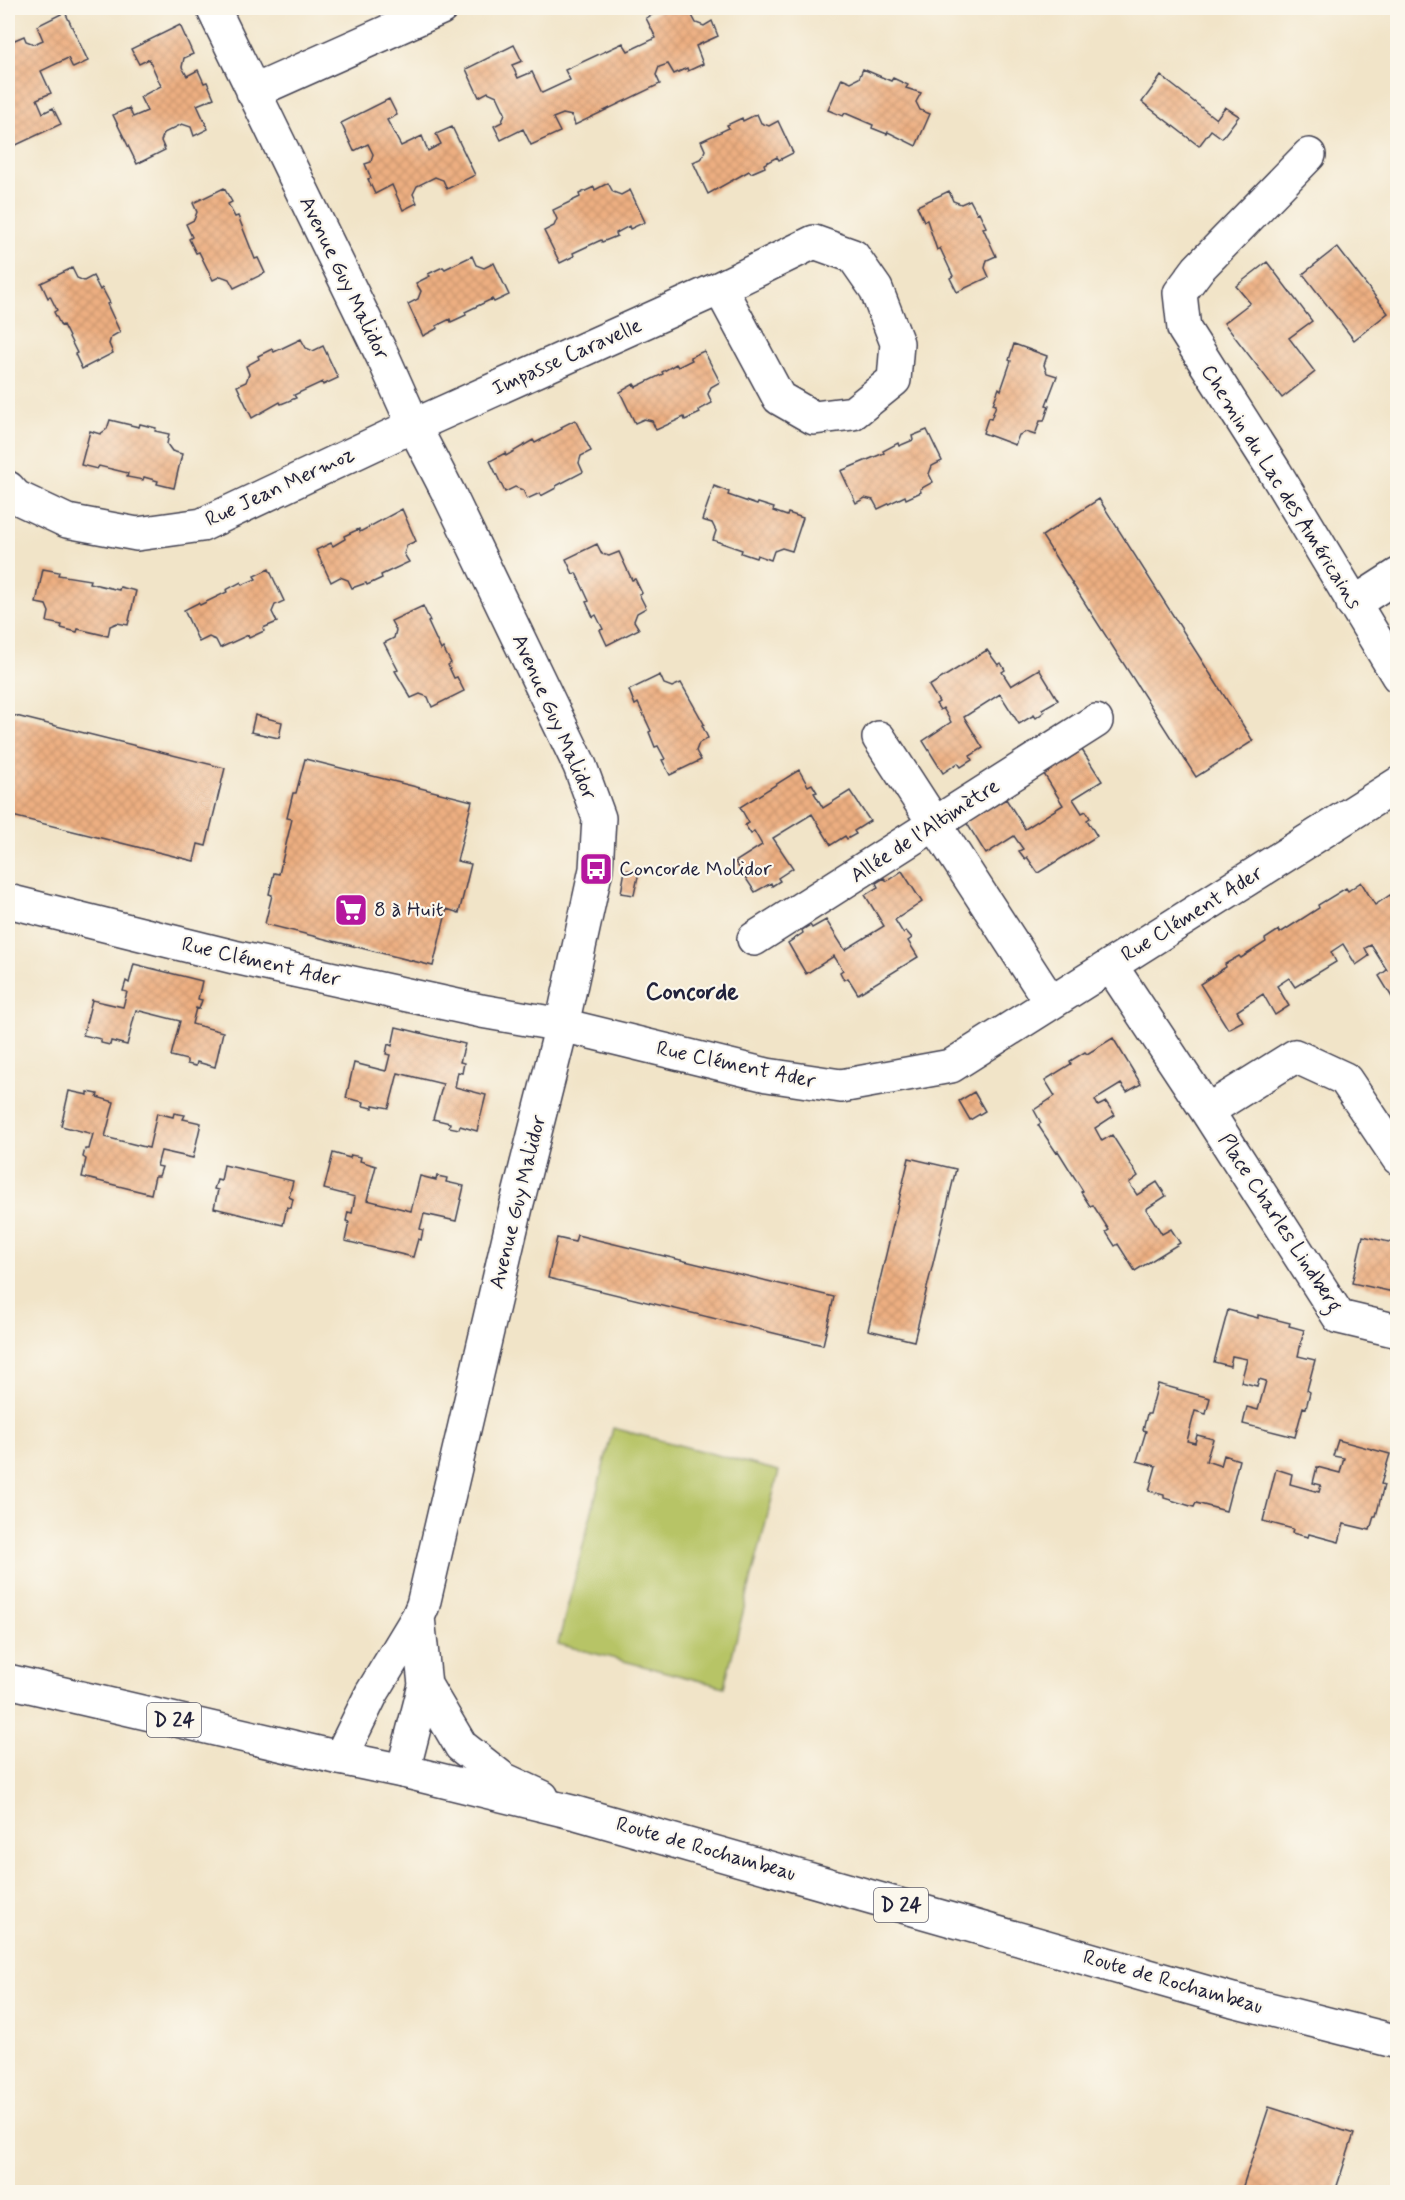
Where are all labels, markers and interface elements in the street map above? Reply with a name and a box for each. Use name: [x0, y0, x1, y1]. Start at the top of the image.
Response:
street label: Avenue Guy Malidor: [292, 192, 396, 365]
street label: Impasse Caravelle: [488, 311, 646, 403]
street label: Chemin du Lac des Américains: [1194, 359, 1368, 615]
street label: Rue Jean Mermoz: [201, 440, 359, 534]
street label: Avenue Guy Malidor: [505, 630, 603, 804]
street label: Allée de l'Altimètre: [845, 772, 1005, 890]
bus stop icon: Concorde Molidor: [578, 851, 614, 887]
place label: Concorde Molidor: [619, 855, 772, 883]
street label: Rue Clément Ader: [1116, 859, 1268, 969]
supermarket icon: 8 à Huit: [333, 892, 369, 928]
place label: 8 à Huit: [374, 896, 444, 924]
street label: Rue Clément Ader: [179, 930, 343, 994]
district label: Concorde: [645, 977, 739, 1008]
street label: Rue Clément Ader: [654, 1034, 818, 1096]
street label: Avenue Guy Malidor: [483, 1112, 553, 1292]
street label: Place Charles Lindberg: [1210, 1128, 1348, 1319]
road number: D 24: [147, 1703, 201, 1737]
street label: Route de Rochambeau: [613, 1810, 799, 1888]
road number: D 24: [874, 1888, 928, 1922]
street label: Route de Rochambeau: [1080, 1943, 1266, 2021]

